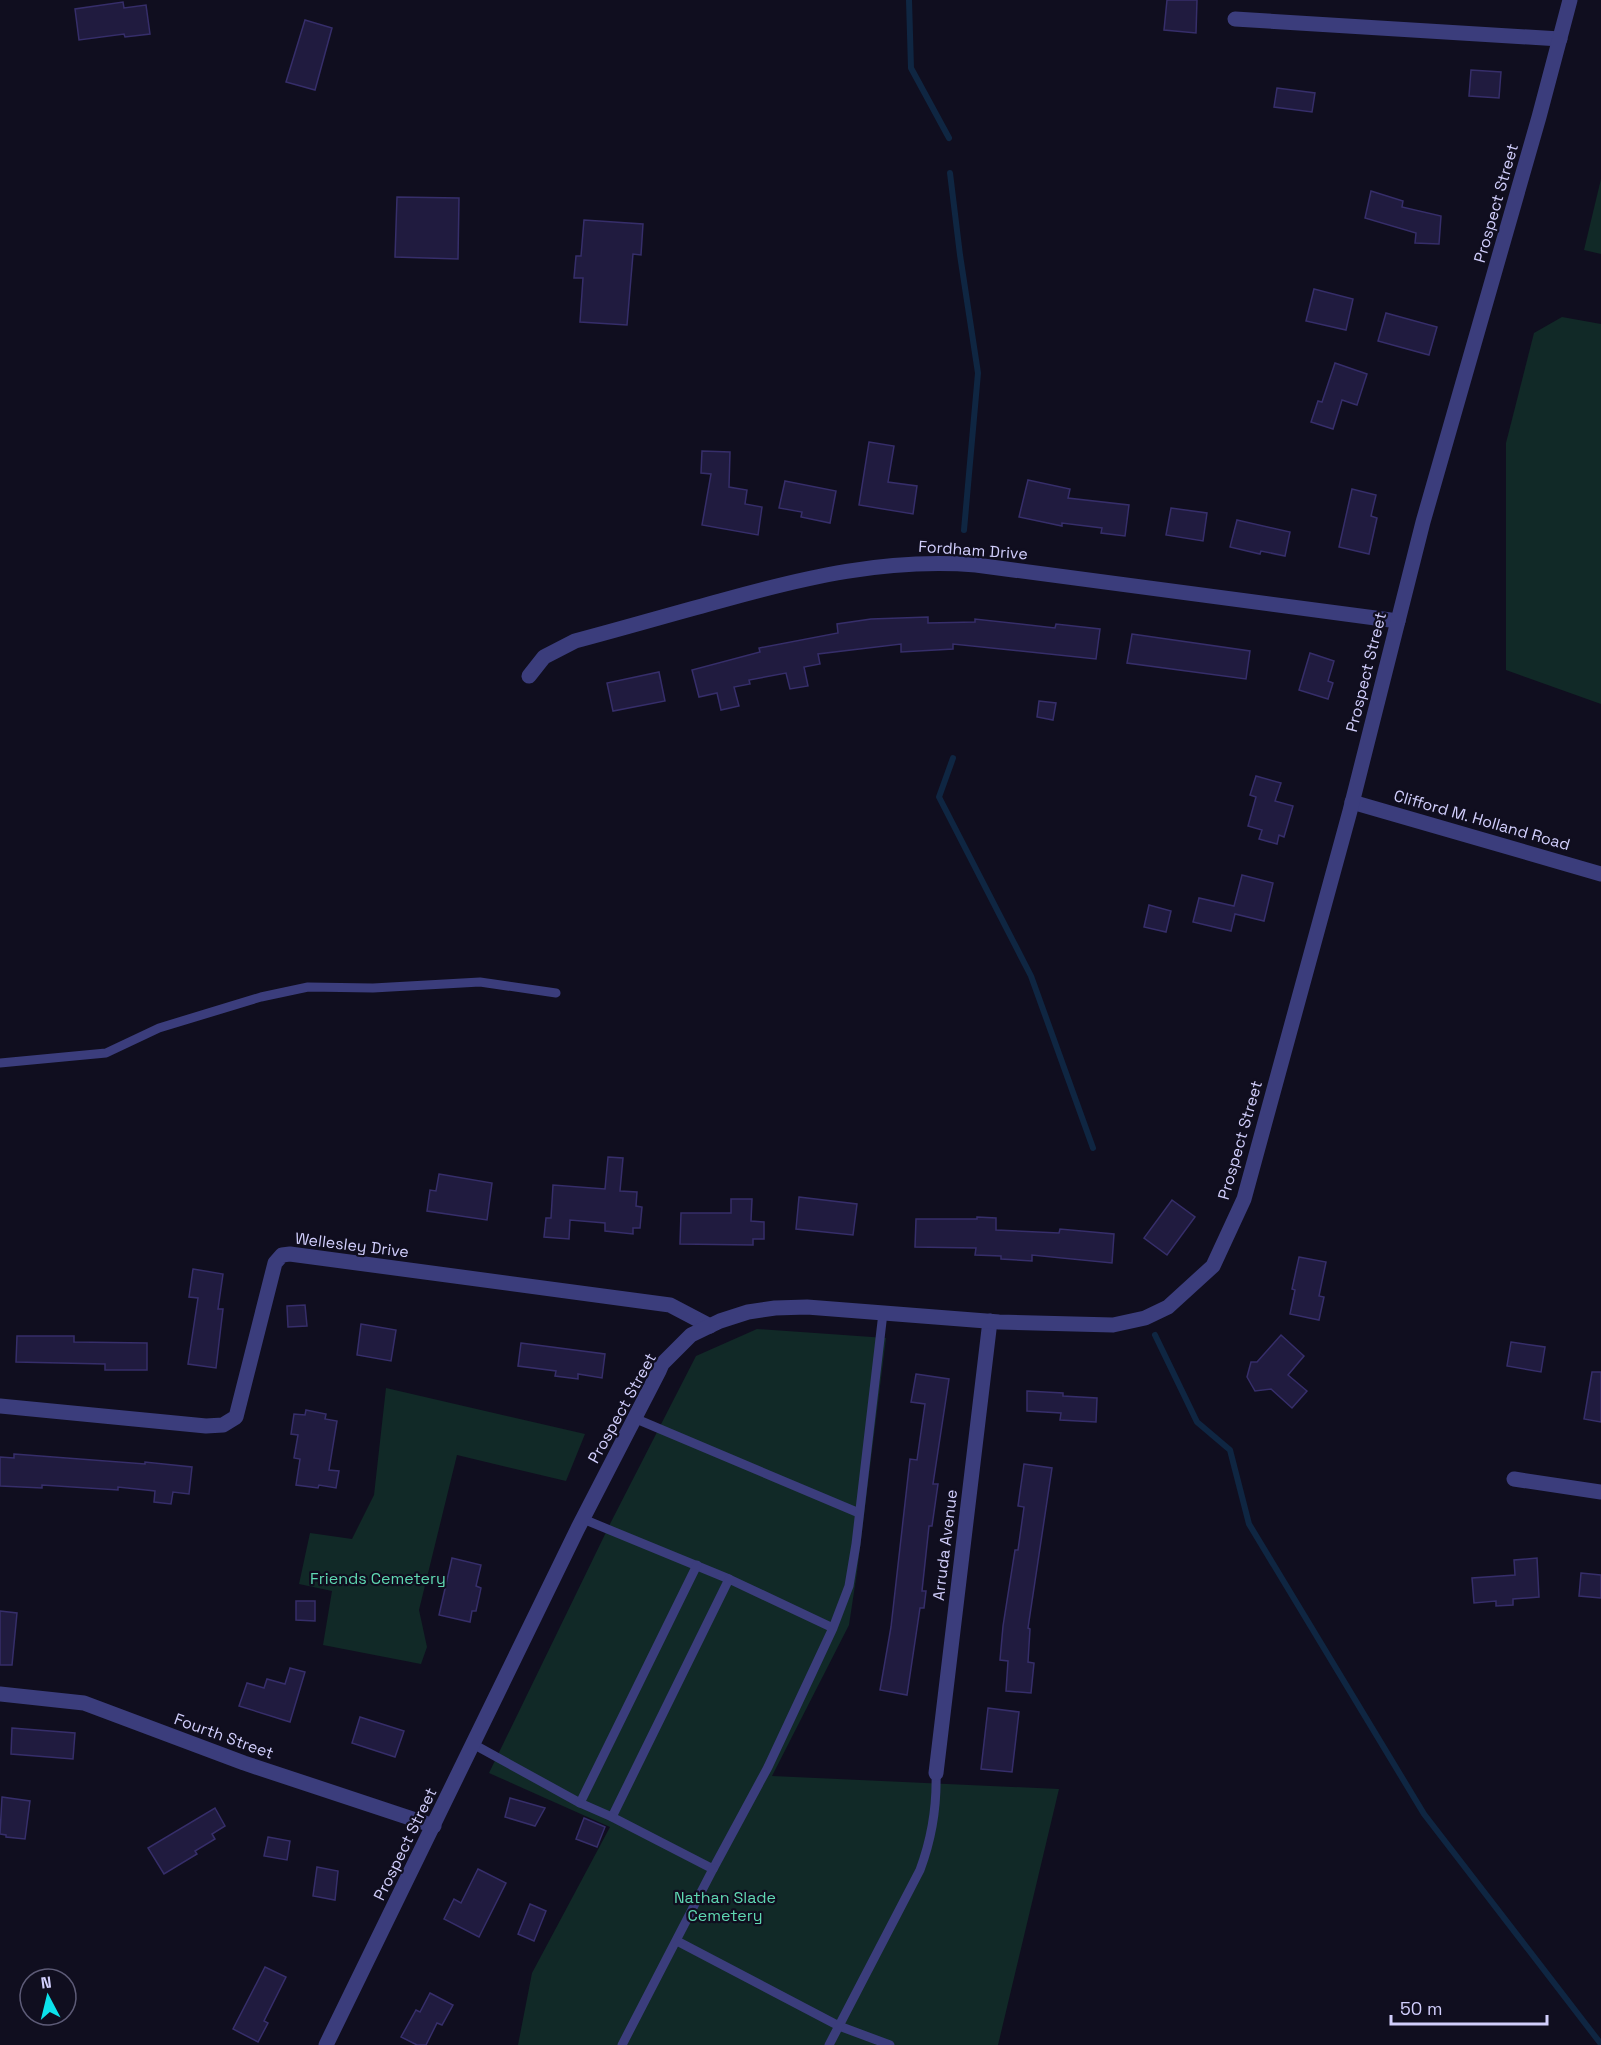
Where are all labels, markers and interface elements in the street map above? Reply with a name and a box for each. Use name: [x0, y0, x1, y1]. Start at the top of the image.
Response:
street label: Prospect Street: [1469, 141, 1523, 265]
street label: Fordham Drive: [918, 536, 1028, 564]
street label: Prospect Street: [1341, 610, 1391, 734]
street label: Clifford M. Holland Road: [1391, 785, 1573, 855]
street label: Prospect Street: [1213, 1078, 1267, 1202]
street label: Wellesley Drive: [294, 1228, 410, 1262]
street label: Prospect Street: [583, 1349, 661, 1467]
street label: Arruda Avenue: [928, 1488, 962, 1602]
park label: Friends Cemetery: [310, 1568, 446, 1589]
street label: Fourth Street: [171, 1708, 277, 1764]
street label: Prospect Street: [369, 1784, 441, 1904]
park label: Nathan Slade Cemetery: [674, 1887, 776, 1926]
north arrow: [18, 1967, 78, 2027]
text: N: [40, 1972, 53, 1994]
scale bar: [1391, 1988, 1547, 2026]
text: 50 m: [1400, 1997, 1442, 2020]

